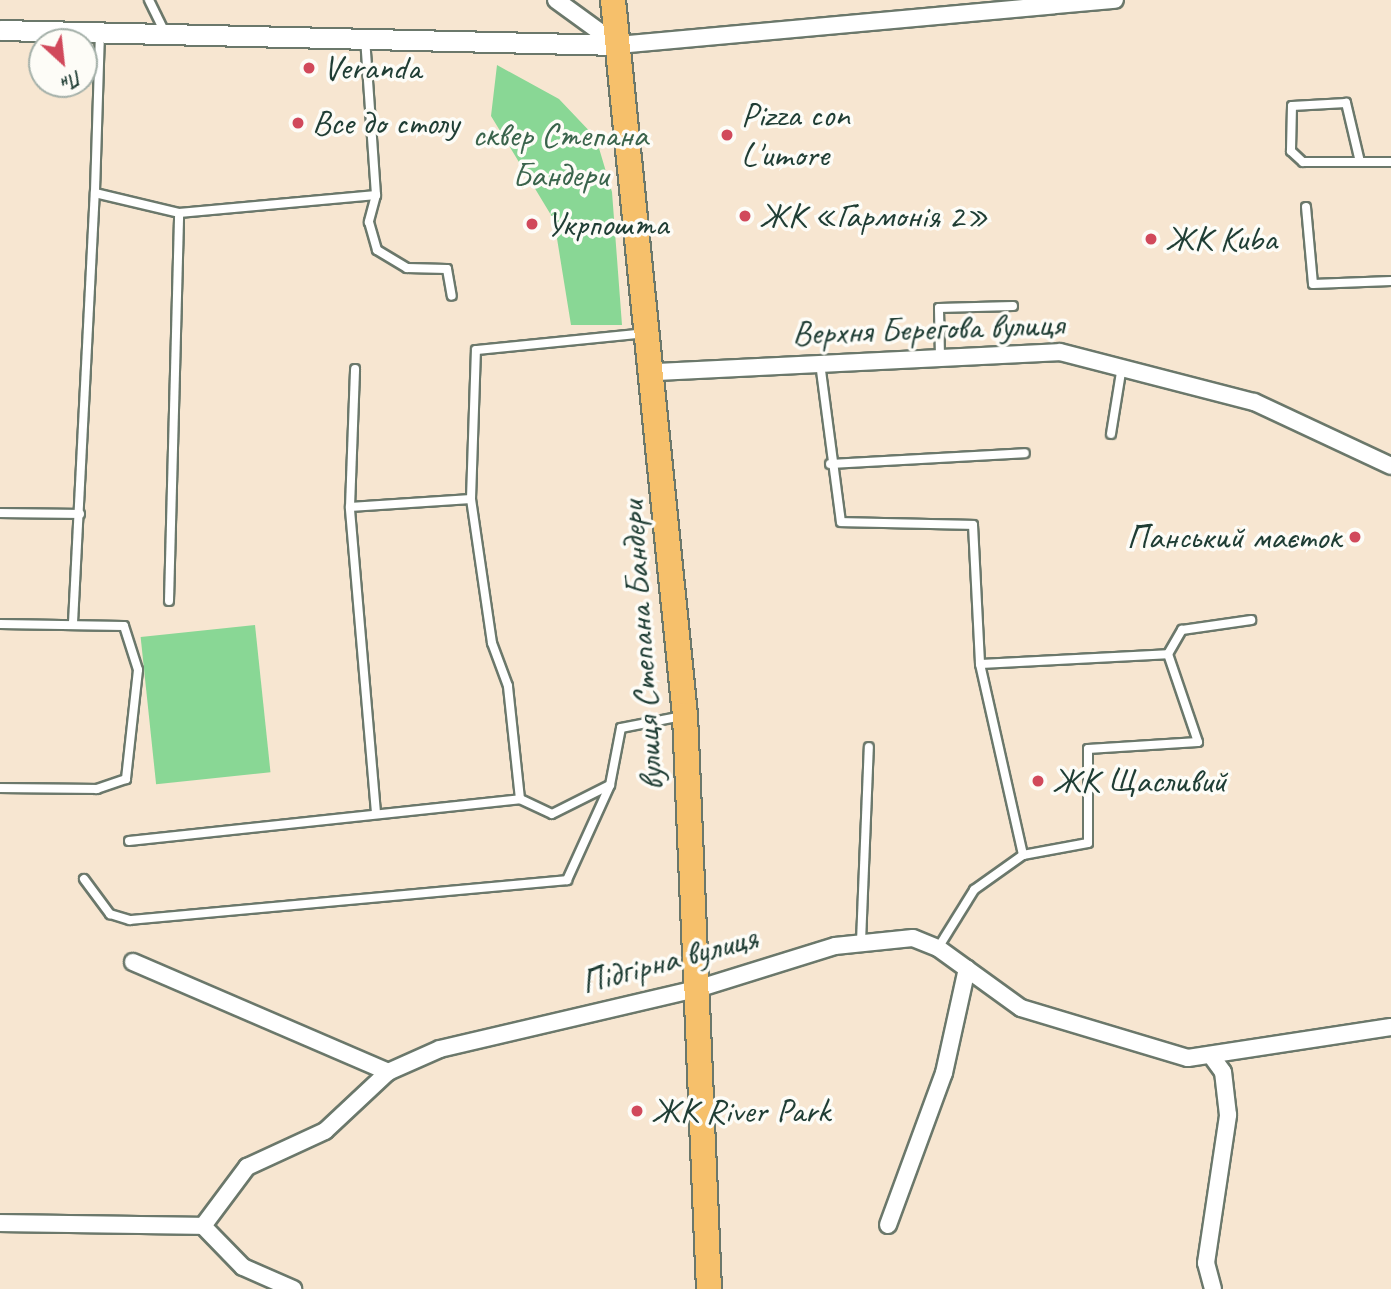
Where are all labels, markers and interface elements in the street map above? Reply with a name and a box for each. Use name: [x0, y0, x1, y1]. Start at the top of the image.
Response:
north arrow: [28, 28, 98, 98]
place label: Veranda: [323, 47, 421, 89]
marker: Veranda: [301, 60, 317, 76]
text: Пн: [57, 65, 86, 95]
place label: Pizza con L'umore: [741, 94, 849, 176]
place label: Все до столу: [312, 102, 464, 144]
park label: сквер Степана Бандери: [474, 114, 646, 196]
marker: Все до столу: [290, 115, 306, 131]
marker: Pizza con L'umore: [719, 127, 735, 143]
place label: ЖК «Гармонія 2»: [759, 195, 989, 237]
place label: Укрпошта: [546, 203, 668, 245]
marker: ЖК «Гармонія 2»: [737, 208, 753, 224]
marker: Укрпошта: [524, 216, 540, 232]
place label: ЖК Kuba: [1165, 218, 1277, 260]
marker: ЖК Kuba: [1143, 231, 1159, 247]
street label: Верхня Берегова вулиця: [791, 303, 1065, 355]
street label: вулиця Степана Бандери: [611, 500, 673, 792]
place label: Панський маєток: [1127, 516, 1341, 558]
marker: Панський маєток: [1347, 529, 1363, 545]
place label: ЖК Щасливий: [1052, 760, 1228, 802]
marker: ЖК Щасливий: [1030, 773, 1046, 789]
street label: Підгірна вулиця: [576, 916, 762, 1004]
place label: ЖК River Park: [651, 1090, 831, 1132]
marker: ЖК River Park: [629, 1103, 645, 1119]

